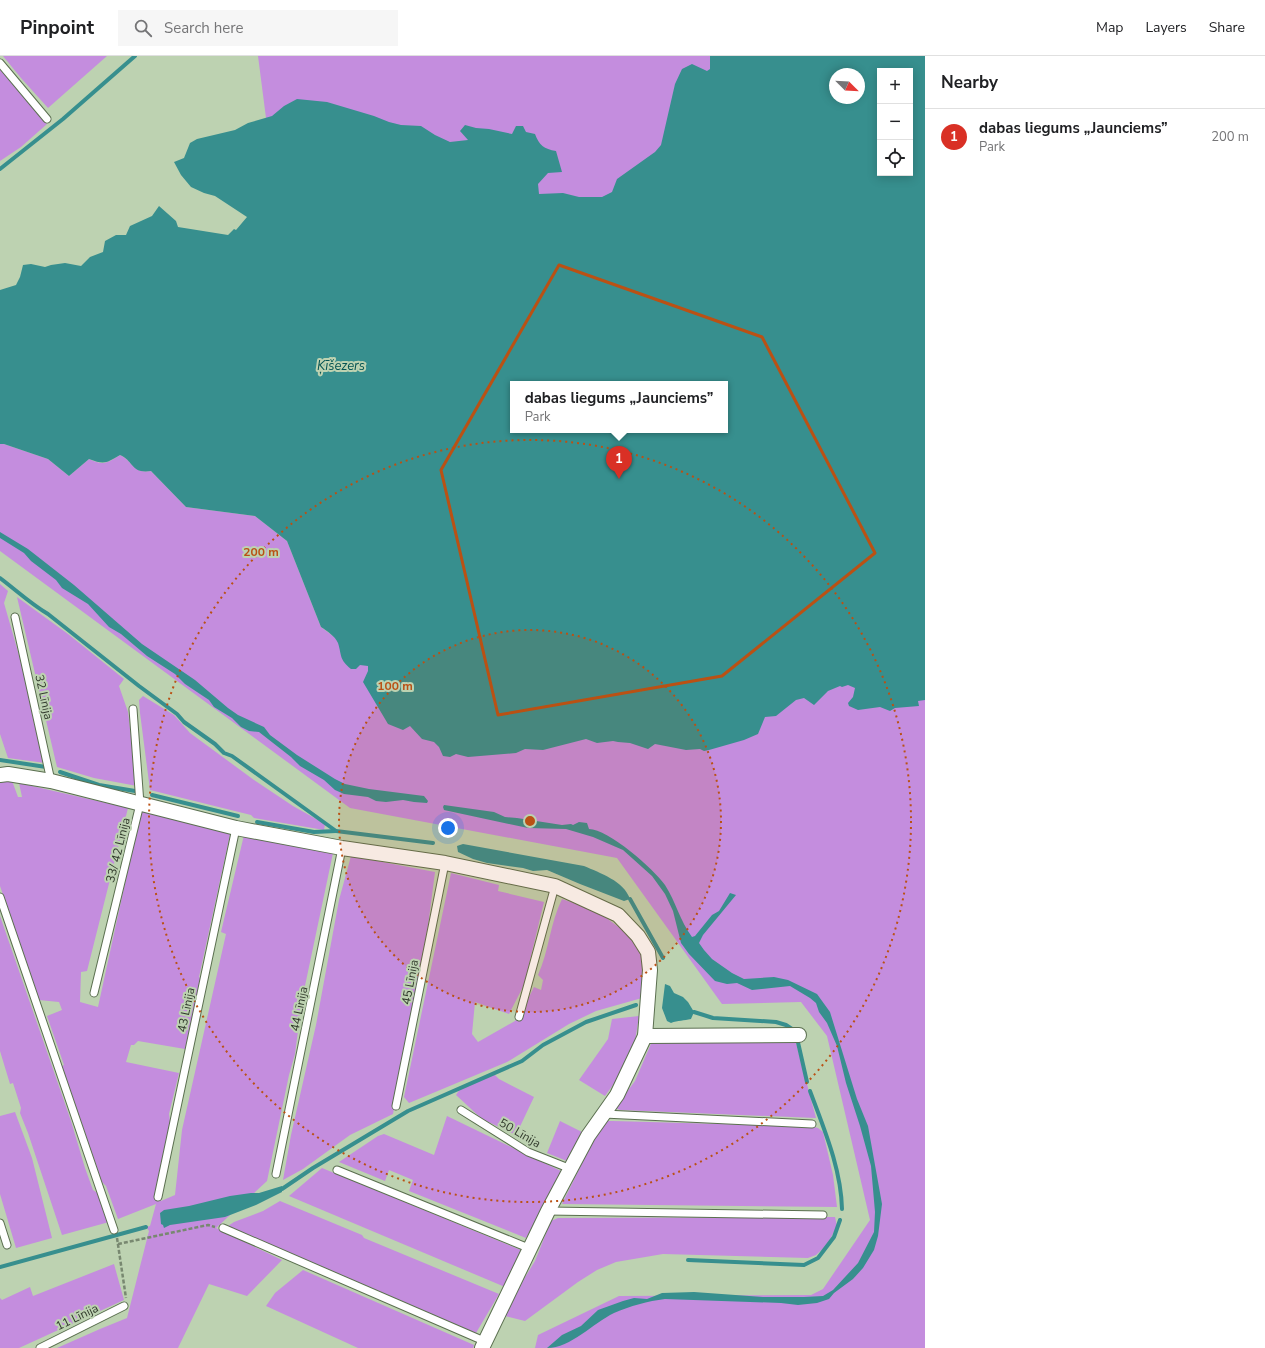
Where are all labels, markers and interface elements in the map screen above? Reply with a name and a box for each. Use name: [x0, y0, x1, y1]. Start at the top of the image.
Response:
search box: [118, 10, 398, 46]
text: Pinpoint: [20, 15, 94, 41]
icon: search: [132, 17, 154, 39]
text: Search here: [164, 18, 243, 38]
text: Map: [1096, 18, 1123, 37]
text: Layers: [1145, 18, 1187, 37]
text: Share: [1209, 18, 1245, 37]
north arrow: [829, 68, 865, 104]
map controls: [877, 68, 913, 176]
button: +: [877, 68, 913, 104]
text: Nearby: [941, 71, 998, 94]
button: −: [877, 104, 913, 140]
text: dabas liegums „Jaunciems”: [979, 118, 1168, 138]
text: 1: [950, 128, 958, 146]
text: 200 m: [1211, 128, 1249, 146]
text: Park: [979, 138, 1005, 156]
button: locate: [877, 140, 913, 176]
water label: Ķīšezers: [317, 357, 365, 375]
popup: [510, 381, 728, 433]
text: dabas liegums „Jaunciems”: [525, 388, 713, 408]
text: Park: [525, 408, 551, 426]
pin: 1: [606, 446, 632, 479]
text: 200 m: [243, 544, 279, 560]
street label: 32 Līnija: [31, 673, 57, 721]
text: 100 m: [377, 678, 413, 694]
centre of rings: [523, 814, 537, 828]
street label: 33/ 42 Līnija: [102, 816, 134, 884]
your location: [438, 818, 458, 838]
street label: 45 Līnija: [398, 958, 422, 1006]
street label: 44 Līnija: [286, 985, 312, 1033]
street label: 43 Līnija: [173, 986, 199, 1034]
street label: 50 Līnija: [496, 1115, 544, 1151]
street label: 11 Līnija: [53, 1300, 101, 1334]

